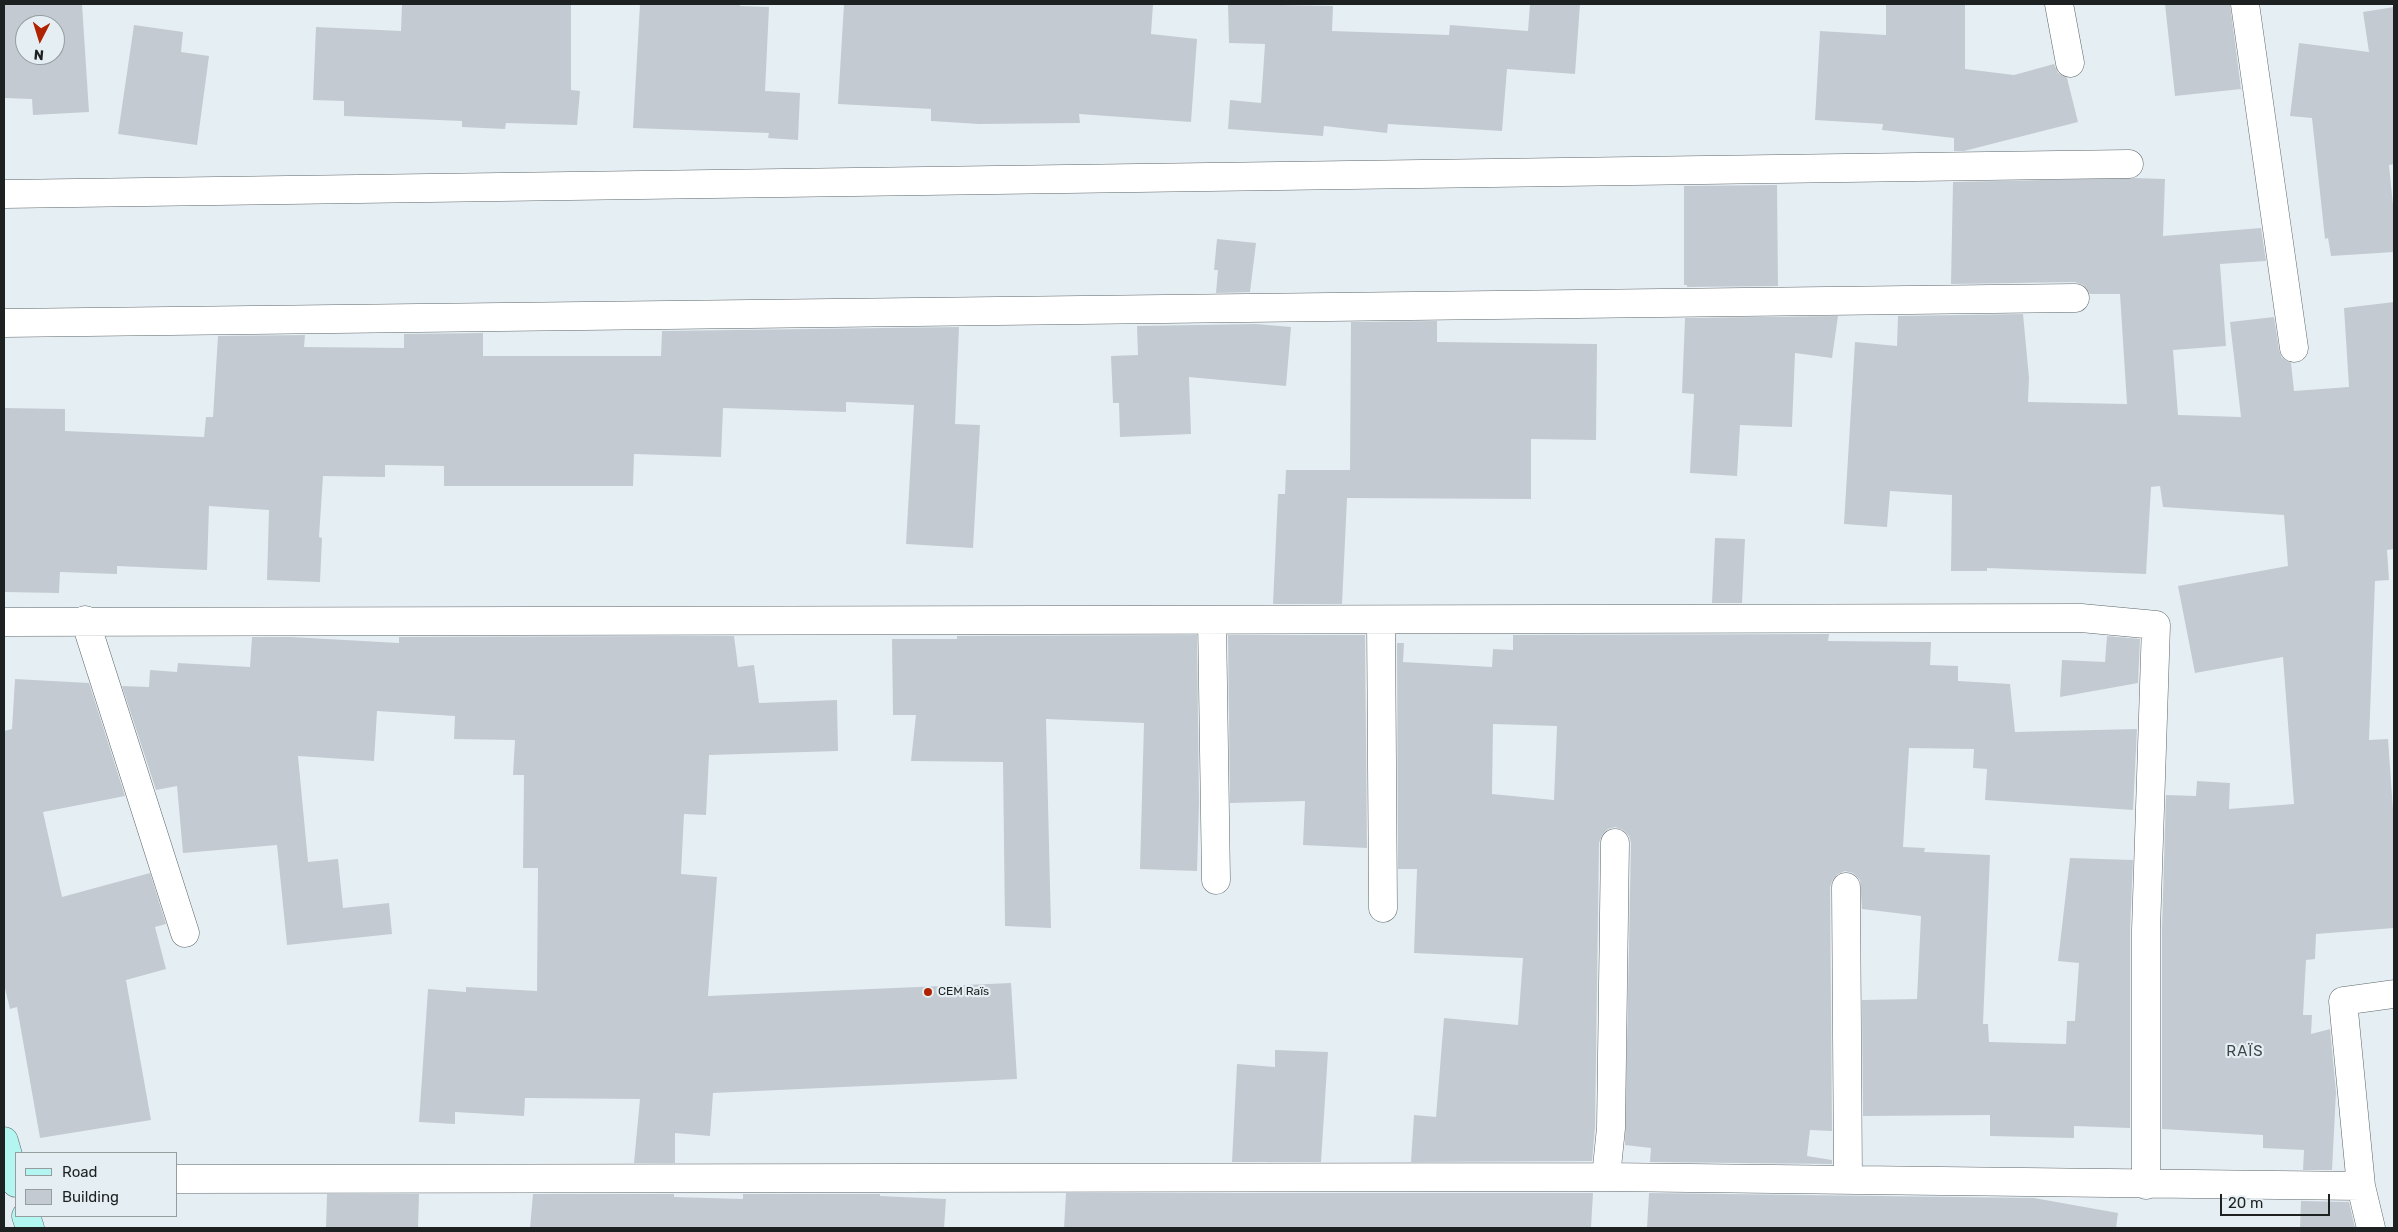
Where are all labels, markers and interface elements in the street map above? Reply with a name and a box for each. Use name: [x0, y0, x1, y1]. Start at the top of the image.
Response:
north arrow: [15, 15, 65, 65]
text: N: [33, 46, 45, 63]
place label: CEM Raïs: [938, 985, 989, 999]
marker: CEM Raïs: [922, 986, 934, 998]
district label: RAÏS: [2226, 1043, 2264, 1061]
legend: [15, 1152, 178, 1217]
text: Road: [62, 1163, 98, 1181]
scale bar: [2223, 1184, 2333, 1216]
text: Building: [62, 1188, 119, 1206]
text: 20 m: [2228, 1194, 2263, 1212]

